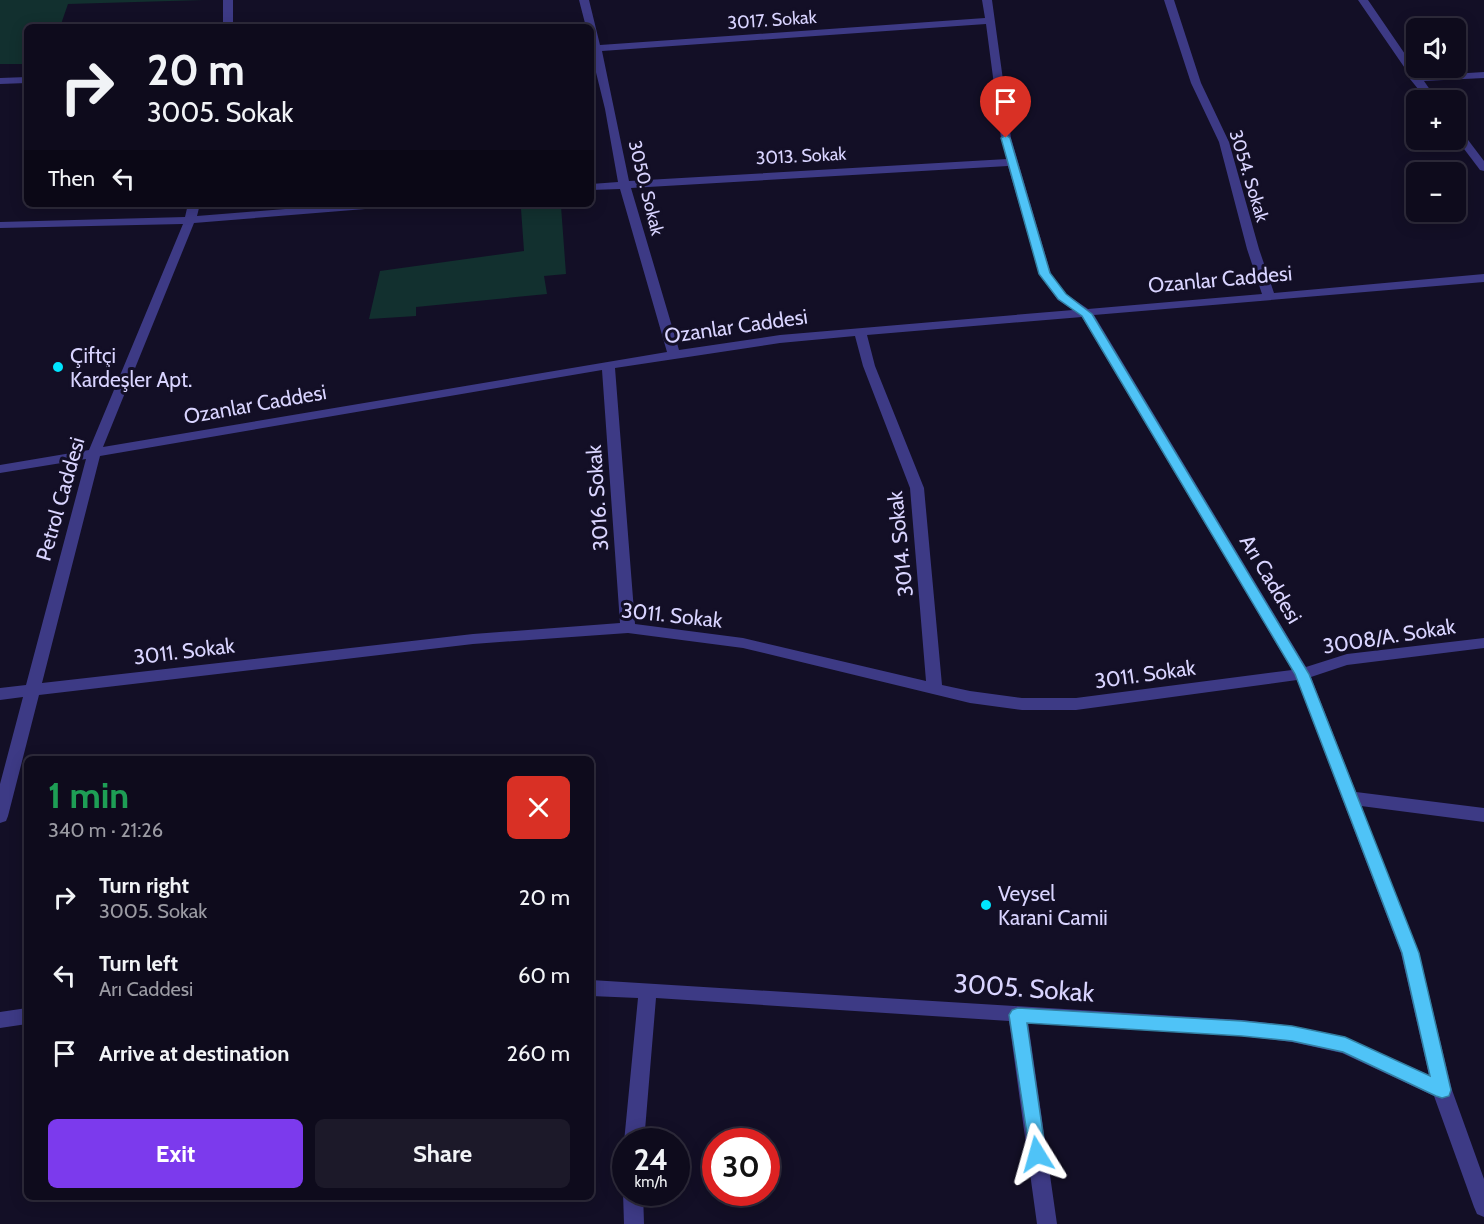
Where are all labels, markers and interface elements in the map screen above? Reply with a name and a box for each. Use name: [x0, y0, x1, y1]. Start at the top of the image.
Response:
street label: 3017. Sokak: [727, 6, 818, 34]
map controls: [1406, 18, 1466, 222]
button: sound: [1406, 18, 1466, 78]
text: 20 m: [147, 44, 245, 96]
icon: right: [48, 48, 126, 126]
pin: [980, 76, 1031, 138]
icon: arrive: [989, 85, 1022, 118]
button: +: [1406, 90, 1466, 150]
text: 3005. Sokak: [147, 96, 293, 129]
street label: 3054. Sokak: [1225, 127, 1274, 226]
street label: 3050. Sokak: [624, 138, 669, 239]
street label: 3013. Sokak: [755, 143, 848, 169]
icon: left: [107, 162, 140, 195]
button: −: [1406, 162, 1466, 222]
text: Then: [48, 165, 95, 192]
street label: Ozanlar Caddesi: [1147, 260, 1293, 298]
street label: Ozanlar Caddesi: [663, 304, 809, 348]
place label: Çiftçi Kardeşler Apt.: [70, 343, 192, 392]
marker: Çiftçi Kardeşler Apt.: [51, 360, 65, 374]
street label: Ozanlar Caddesi: [182, 379, 328, 429]
street label: Petrol Caddesi: [30, 434, 90, 564]
street label: 3016. Sokak: [581, 443, 613, 552]
street label: 3014. Sokak: [882, 489, 918, 598]
street label: Arı Caddesi: [1235, 530, 1307, 628]
street label: 3011. Sokak: [620, 597, 724, 633]
street label: 3008/A. Sokak: [1321, 613, 1458, 659]
street label: 3011. Sokak: [132, 632, 236, 670]
street label: 3011. Sokak: [1093, 654, 1198, 693]
text: 1 min: [48, 773, 129, 817]
button: close: [507, 776, 570, 839]
text: 340 m · 21:26: [48, 818, 163, 842]
text: Turn right: [99, 872, 189, 899]
icon: right: [48, 881, 81, 914]
place label: Veysel Karani Camii: [998, 881, 1108, 930]
text: 20 m: [519, 884, 570, 911]
marker: Veysel Karani Camii: [979, 898, 993, 912]
text: 3005. Sokak: [99, 899, 207, 923]
text: Turn left: [99, 950, 178, 977]
icon: left: [48, 959, 81, 992]
text: 60 m: [518, 962, 570, 989]
street label: 3005. Sokak: [953, 967, 1096, 1009]
text: Arı Caddesi: [99, 977, 193, 1001]
icon: arrive: [48, 1037, 81, 1070]
text: Arrive at destination: [99, 1040, 289, 1067]
text: 260 m: [506, 1040, 570, 1067]
button: Exit: [48, 1119, 303, 1188]
button: Share: [315, 1119, 570, 1188]
position arrow: [1005, 1122, 1069, 1186]
speed limit sign: 30: [702, 1128, 780, 1206]
text: 24: [634, 1141, 668, 1178]
text: km/h: [635, 1173, 667, 1191]

